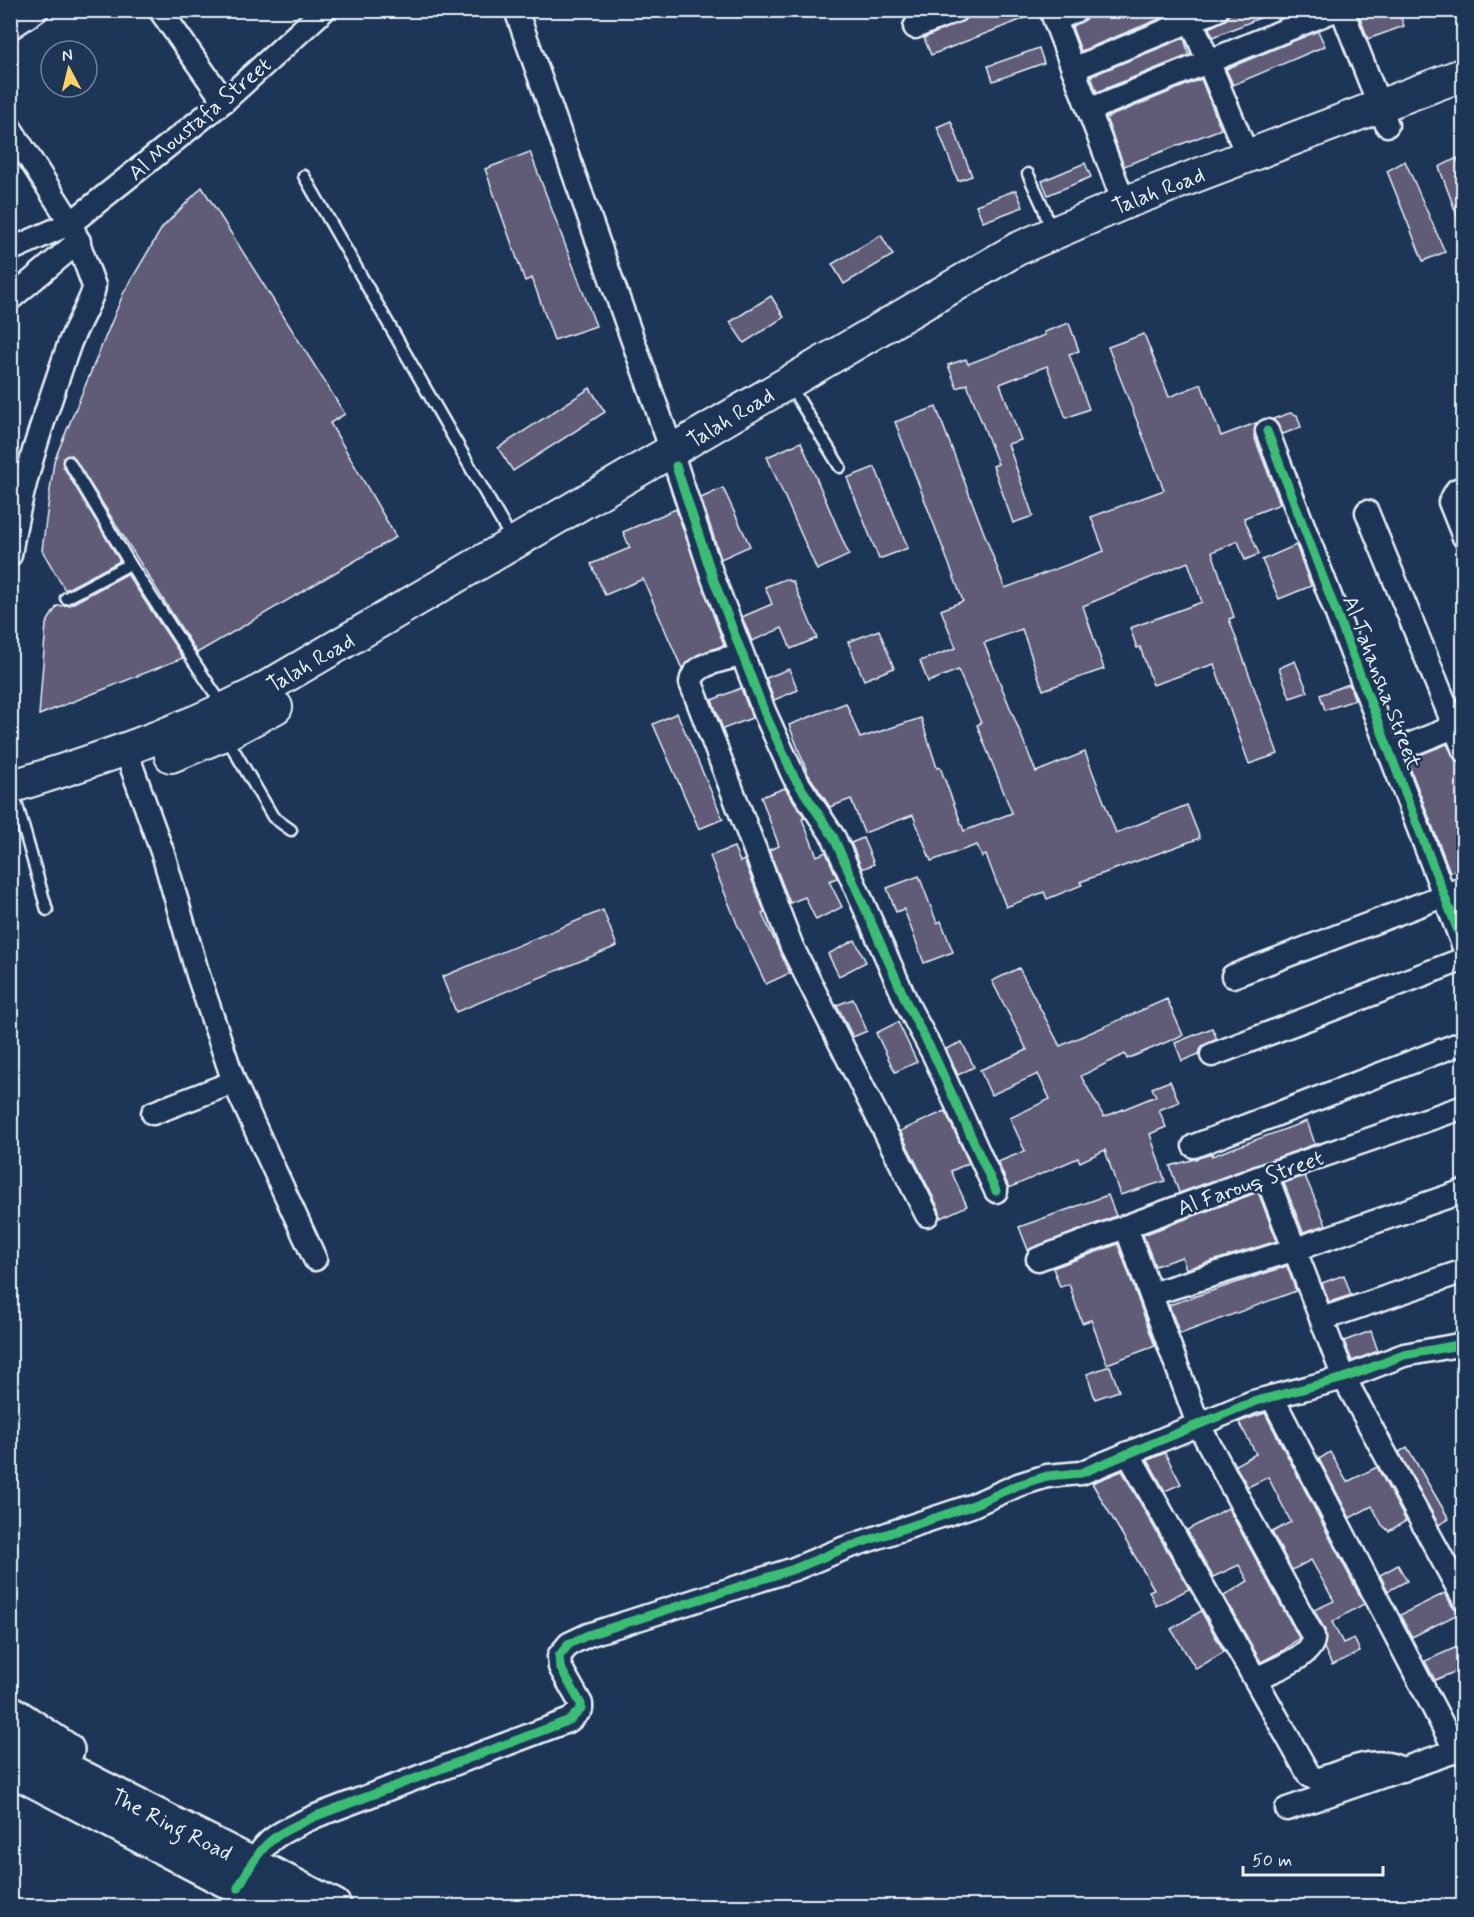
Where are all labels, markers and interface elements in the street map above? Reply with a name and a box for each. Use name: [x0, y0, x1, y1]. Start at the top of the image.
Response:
north arrow: [39, 39, 99, 99]
text: N: [61, 45, 74, 67]
street label: Al Moustafa Street: [123, 51, 278, 188]
street label: Talah Road: [1109, 161, 1209, 222]
street label: Talah Road: [682, 382, 780, 456]
street label: Al Tahansha Street: [1335, 592, 1427, 774]
street label: Talah Road: [262, 627, 360, 700]
street label: Al Farouq Street: [1174, 1144, 1328, 1223]
street label: The Ring Road: [104, 1783, 236, 1871]
scale bar: [1243, 1839, 1382, 1877]
text: 50 m: [1252, 1849, 1292, 1873]

